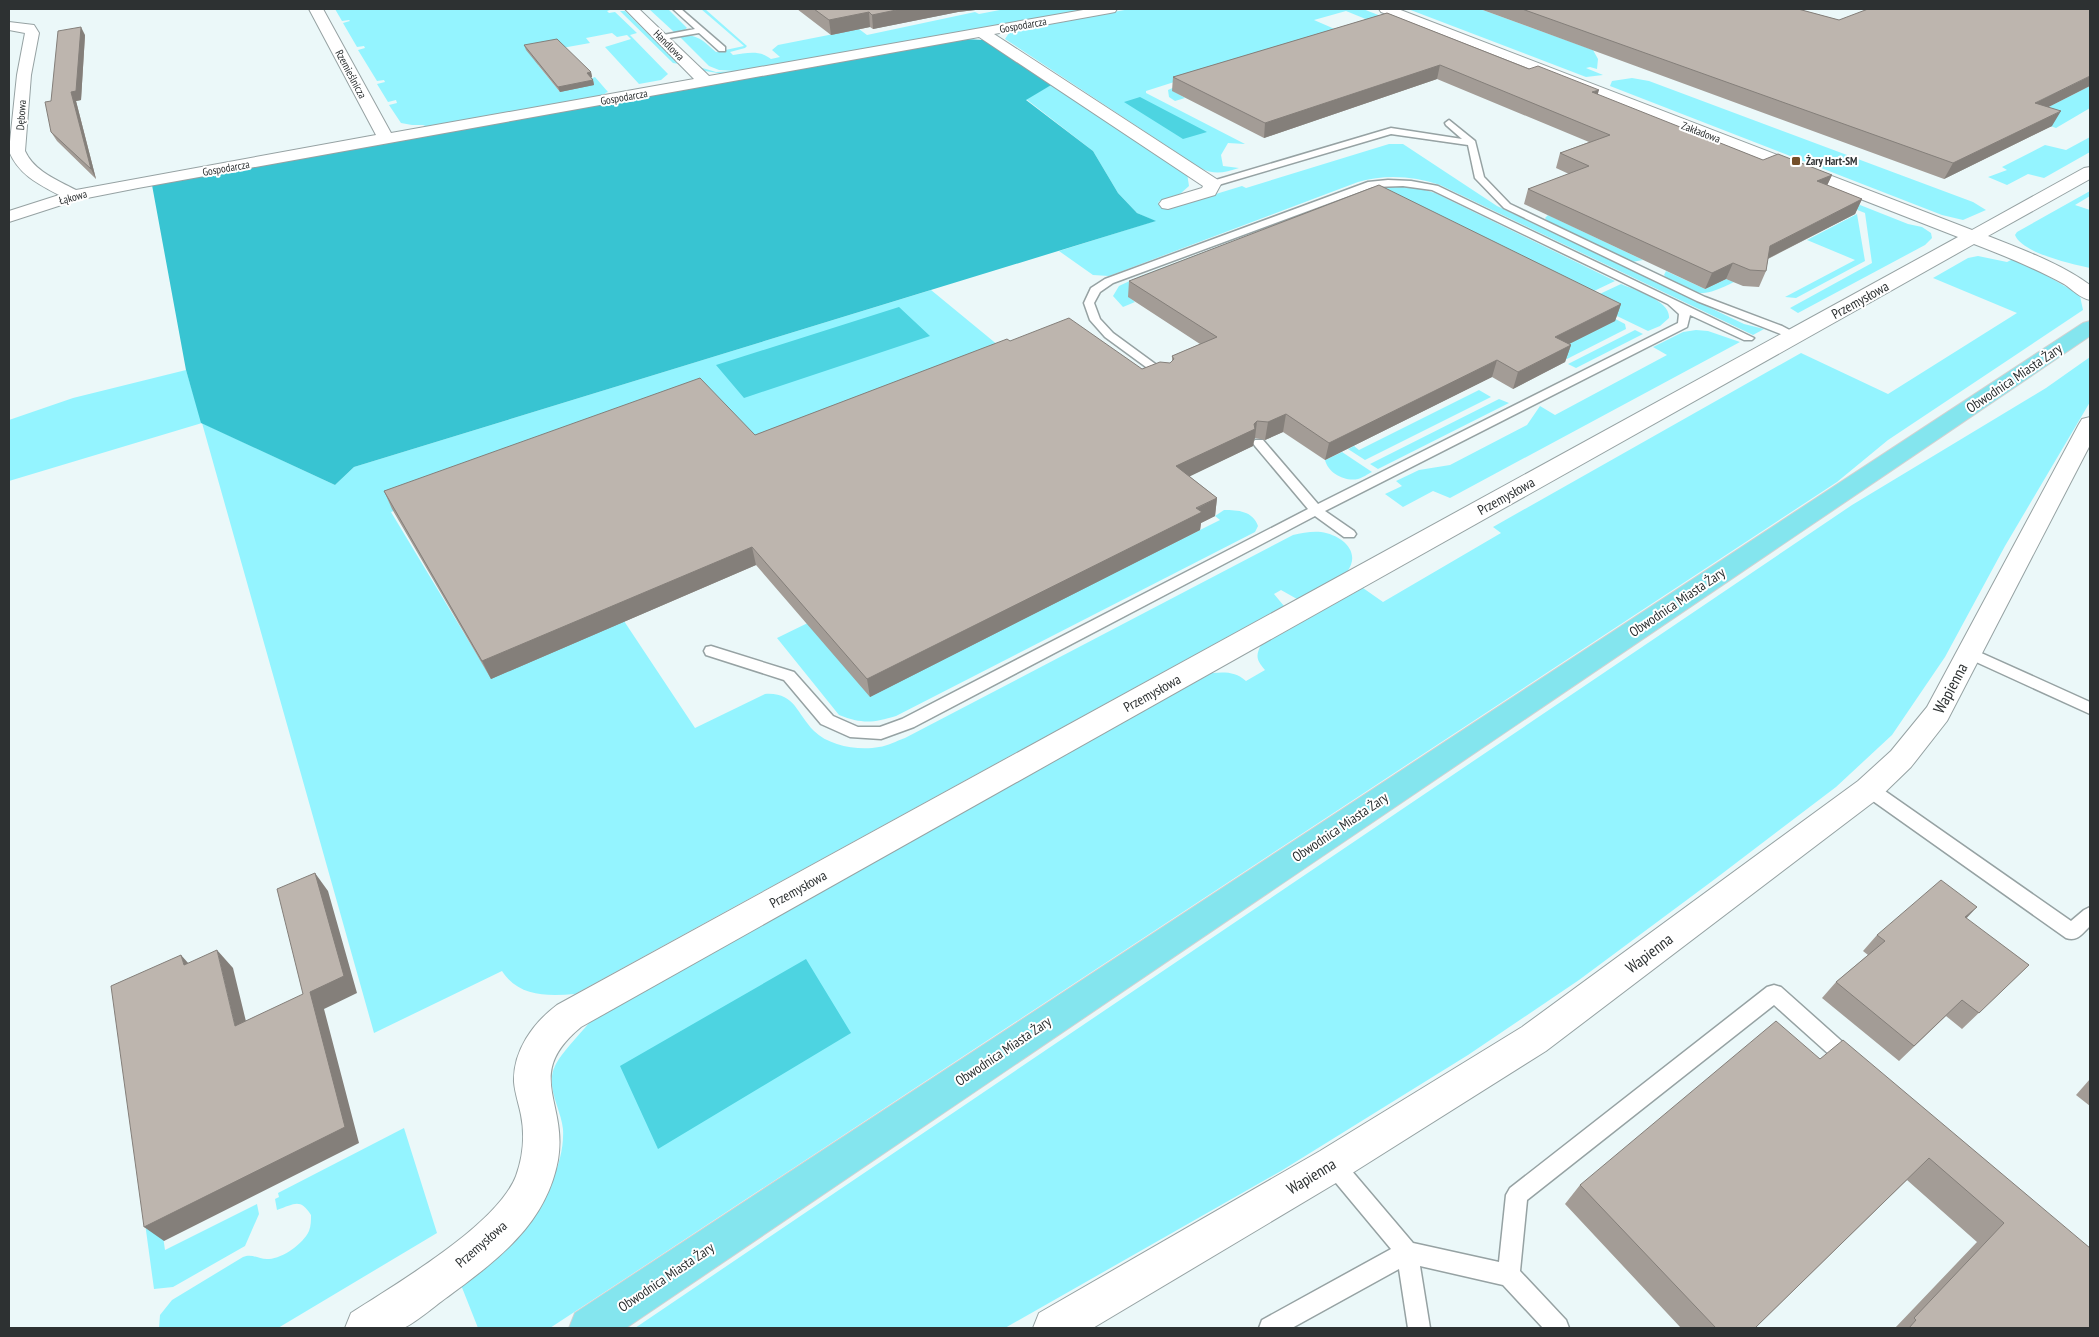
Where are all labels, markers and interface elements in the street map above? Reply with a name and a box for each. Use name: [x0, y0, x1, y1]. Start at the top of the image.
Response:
street label: Gospodarcza: [998, 14, 1048, 36]
street label: Handlowa: [651, 27, 687, 63]
street label: Rzemieślnicza: [332, 47, 370, 101]
street label: Gospodarcza: [599, 86, 649, 108]
street label: Dębowa: [13, 99, 29, 131]
street label: Zakładowa: [1680, 118, 1722, 146]
place label: Żary Hart-SM: [1806, 154, 1857, 168]
marker: Żary Hart-SM: [1790, 155, 1802, 167]
street label: Gospodarcza: [201, 157, 251, 179]
street label: Łąkowa: [57, 187, 89, 207]
street label: Przemysłowa: [1828, 277, 1892, 323]
street label: Obwodnica Miasta Żary: [1963, 339, 2066, 417]
street label: Przemysłowa: [1474, 473, 1538, 519]
street label: Obwodnica Miasta Żary: [1626, 563, 1729, 641]
street label: Wapienna: [1928, 659, 1972, 717]
street label: Przemysłowa: [1120, 670, 1184, 716]
street label: Obwodnica Miasta Żary: [1289, 788, 1392, 866]
street label: Przemysłowa: [766, 866, 830, 912]
street label: Wapienna: [1621, 929, 1677, 977]
street label: Obwodnica Miasta Żary: [952, 1012, 1055, 1090]
street label: Wapienna: [1283, 1153, 1339, 1199]
street label: Przemysłowa: [451, 1217, 511, 1271]
street label: Obwodnica Miasta Żary: [615, 1238, 718, 1316]

